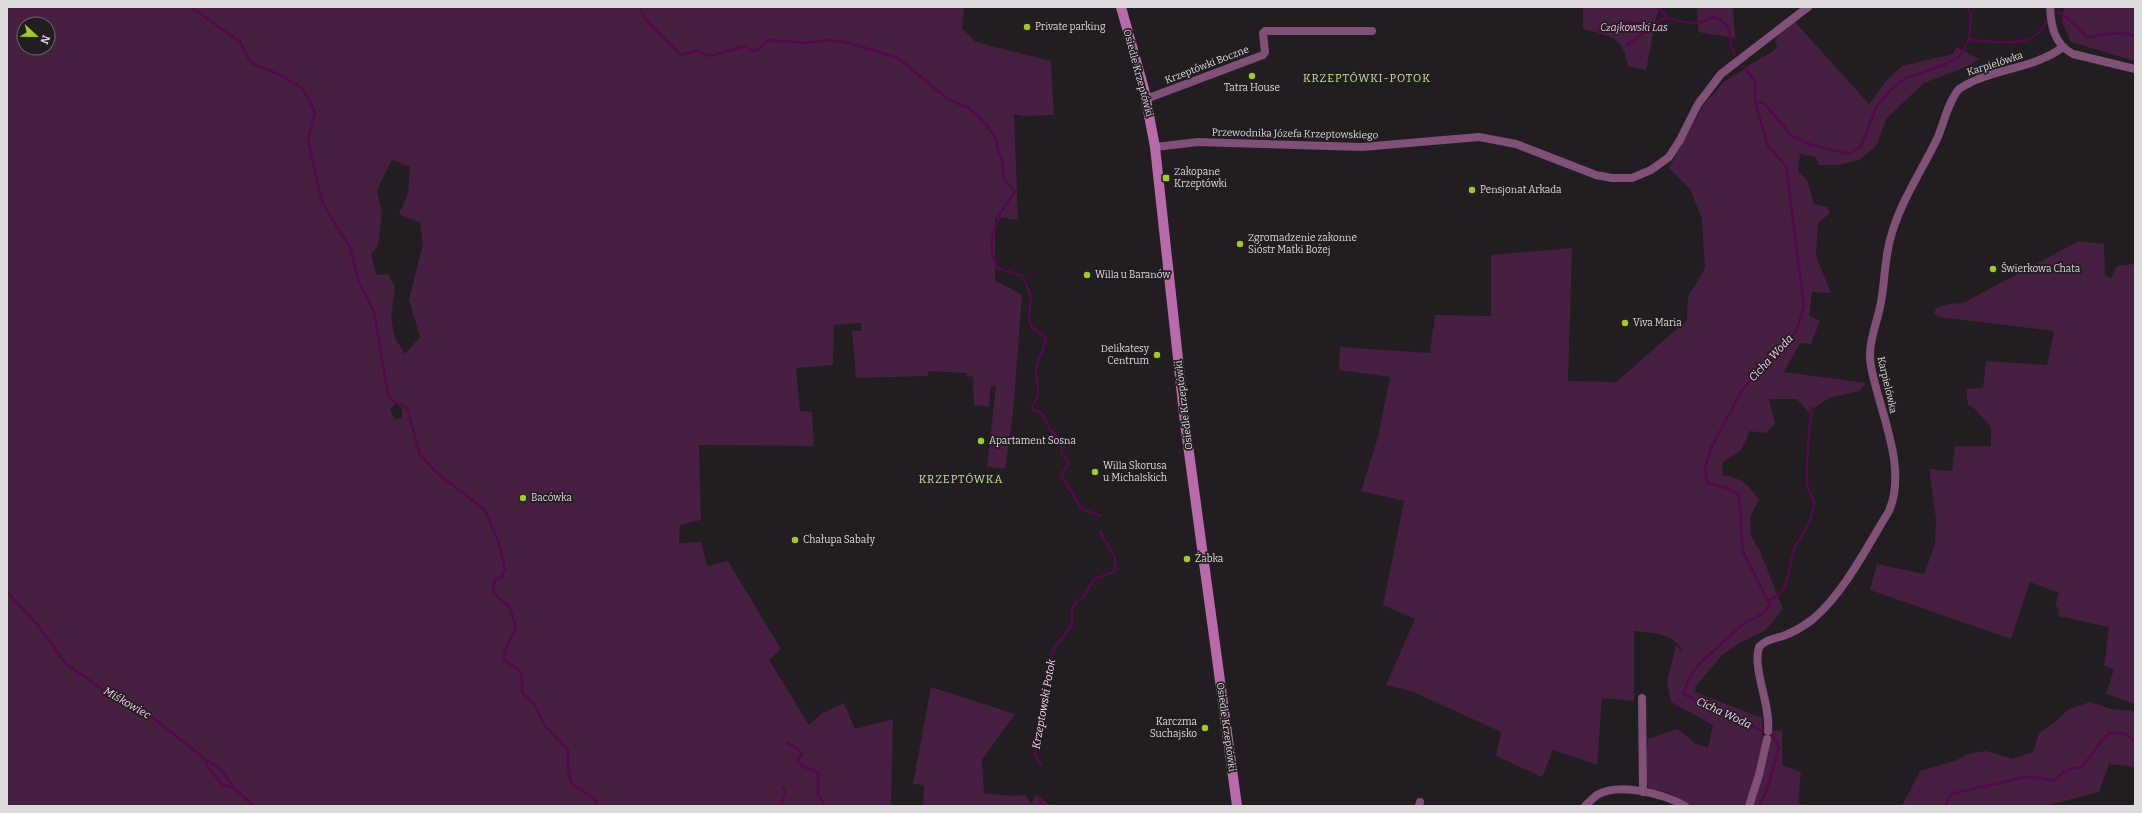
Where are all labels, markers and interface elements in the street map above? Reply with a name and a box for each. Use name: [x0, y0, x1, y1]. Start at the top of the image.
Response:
north arrow: [16, 16, 56, 56]
place label: Private parking: [1035, 21, 1106, 33]
marker: Private parking: [1022, 22, 1032, 32]
park label: Czajkowski Las: [1600, 22, 1668, 34]
street label: Osiedle Krzeptówki: [1121, 28, 1155, 118]
text: N: [37, 33, 52, 46]
street label: Krzeptówki Boczne: [1163, 43, 1251, 87]
street label: Karpielówka: [1966, 49, 2025, 79]
marker: Tatra House: [1247, 71, 1257, 81]
district label: KRZEPTÓWKI-POTOK: [1303, 71, 1431, 85]
place label: Tatra House: [1224, 82, 1280, 94]
street label: Przewodnika Józefa Krzeptowskiego: [1212, 127, 1379, 141]
place label: Zakopane Krzeptówki: [1174, 166, 1227, 190]
marker: Zakopane Krzeptówki: [1161, 173, 1171, 183]
place label: Pensjonat Arkada: [1480, 184, 1562, 196]
marker: Pensjonat Arkada: [1467, 185, 1477, 195]
place label: Zgromadzenie zakonne Sióstr Matki Bożej: [1248, 232, 1357, 256]
marker: Zgromadzenie zakonne Sióstr Matki Bożej: [1235, 239, 1245, 249]
place label: Świerkowa Chata: [2001, 261, 2081, 275]
marker: Świerkowa Chata: [1988, 264, 1998, 274]
place label: Willa u Baranów: [1095, 269, 1171, 281]
marker: Willa u Baranów: [1082, 270, 1092, 280]
place label: Viva Maria: [1633, 317, 1682, 329]
marker: Viva Maria: [1620, 318, 1630, 328]
water label: Cicha Woda: [1746, 332, 1796, 384]
place label: Delikatesy Centrum: [1101, 343, 1150, 367]
marker: Delikatesy Centrum: [1152, 350, 1162, 360]
street label: Karpielówka: [1875, 355, 1899, 415]
street label: Osiedle Krzeptówki: [1173, 360, 1195, 450]
place label: Apartament Sosna: [989, 435, 1076, 447]
marker: Apartament Sosna: [976, 436, 986, 446]
place label: Willa Skorusa u Michalskich: [1103, 460, 1168, 484]
marker: Willa Skorusa u Michalskich: [1090, 467, 1100, 477]
district label: KRZEPTÓWKA: [919, 472, 1003, 486]
place label: Bacówka: [531, 492, 572, 504]
marker: Bacówka: [518, 493, 528, 503]
place label: Chałupa Sabały: [803, 534, 876, 546]
marker: Chałupa Sabały: [790, 535, 800, 545]
place label: Żabka: [1195, 551, 1224, 565]
marker: Żabka: [1182, 554, 1192, 564]
water label: Krzeptowski Potok: [1030, 657, 1058, 750]
street label: Osiedle Krzeptówki: [1214, 682, 1238, 772]
water label: Miśkowiec: [101, 684, 153, 722]
water label: Cicha Woda: [1694, 695, 1754, 731]
place label: Karczma Suchajsko: [1150, 716, 1198, 740]
marker: Karczma Suchajsko: [1200, 723, 1210, 733]

